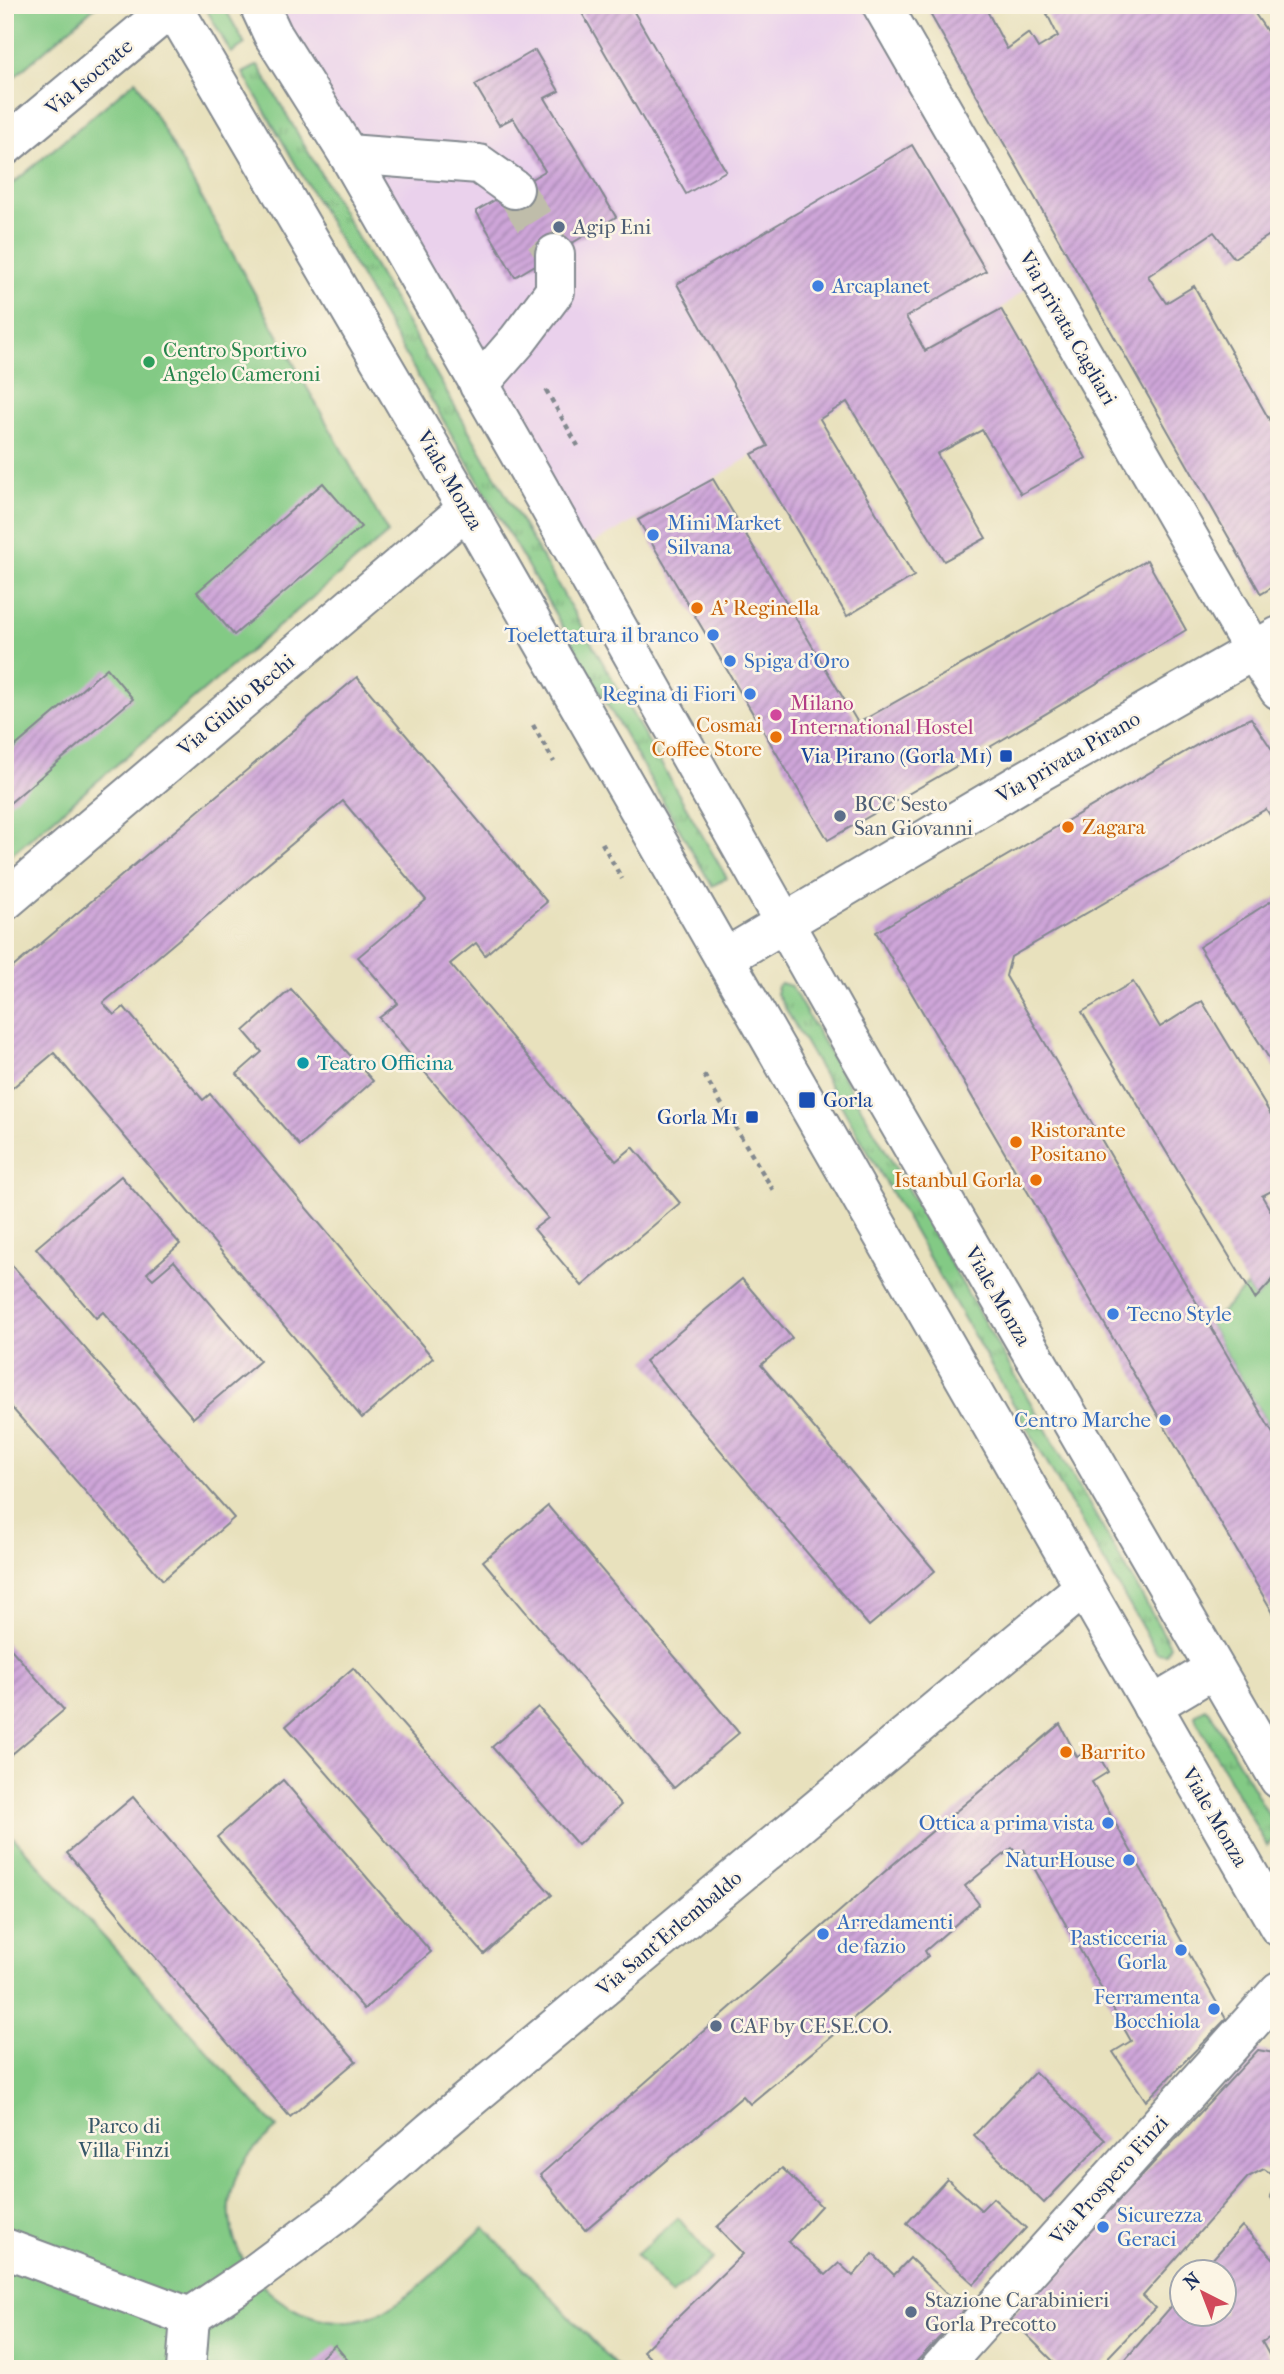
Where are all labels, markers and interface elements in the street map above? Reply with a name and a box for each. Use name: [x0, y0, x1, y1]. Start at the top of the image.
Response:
street label: Via Isocrate: [40, 34, 137, 121]
place label: Agip Eni: [572, 215, 651, 239]
marker: Agip Eni: [551, 219, 567, 235]
street label: Via privata Cagliari: [1014, 246, 1122, 409]
place label: Arcaplanet: [831, 274, 931, 298]
marker: Arcaplanet: [810, 278, 826, 294]
place label: Centro Sportivo Angelo Cameroni: [162, 338, 320, 386]
marker: Centro Sportivo Angelo Cameroni: [141, 354, 157, 370]
street label: Viale Monza: [411, 425, 488, 534]
place label: Mini Market Silvana: [667, 511, 782, 559]
marker: Mini Market Silvana: [645, 527, 661, 543]
place label: A' Reginella: [710, 596, 820, 620]
marker: A' Reginella: [689, 600, 705, 616]
place label: Toelettatura il branco: [505, 623, 699, 647]
marker: Toelettatura il branco: [705, 627, 721, 643]
street label: Via Giulio Bechi: [172, 649, 299, 761]
place label: Spiga d'Oro: [744, 649, 850, 673]
marker: Spiga d'Oro: [722, 653, 738, 669]
place label: Regina di Fiori: [602, 682, 736, 706]
marker: Regina di Fiori: [742, 686, 758, 702]
place label: Milano International Hostel: [790, 691, 974, 739]
street label: Via privata Pirano: [991, 706, 1144, 808]
marker: Milano International Hostel: [768, 707, 784, 723]
place label: Cosmai Coffee Store: [652, 713, 762, 761]
marker: Cosmai Coffee Store: [768, 729, 784, 745]
place label: Via Pirano (Gorla M1): [800, 744, 992, 768]
marker: Via Pirano (Gorla M1): [998, 748, 1014, 764]
place label: BCC Sesto San Giovanni: [854, 792, 973, 840]
marker: BCC Sesto San Giovanni: [832, 808, 848, 824]
place label: Zagara: [1082, 815, 1146, 839]
marker: Zagara: [1060, 819, 1076, 835]
place label: Teatro Officina: [317, 1051, 454, 1075]
marker: Teatro Officina: [295, 1055, 311, 1071]
place label: Gorla: [823, 1088, 873, 1112]
marker: Gorla: [797, 1090, 817, 1110]
place label: Gorla M1: [657, 1105, 738, 1129]
marker: Gorla M1: [744, 1109, 760, 1125]
place label: Ristorante Positano: [1030, 1118, 1126, 1166]
marker: Ristorante Positano: [1008, 1134, 1024, 1150]
place label: Istanbul Gorla: [894, 1168, 1022, 1192]
marker: Istanbul Gorla: [1028, 1172, 1044, 1188]
street label: Viale Monza: [959, 1241, 1036, 1350]
place label: Tecno Style: [1127, 1302, 1232, 1326]
marker: Tecno Style: [1105, 1306, 1121, 1322]
place label: Centro Marche: [1014, 1408, 1151, 1432]
marker: Centro Marche: [1157, 1412, 1173, 1428]
place label: Barrito: [1080, 1740, 1145, 1764]
marker: Barrito: [1058, 1744, 1074, 1760]
street label: Viale Monza: [1176, 1762, 1253, 1871]
place label: Ottica a prima vista: [919, 1811, 1094, 1835]
marker: Ottica a prima vista: [1100, 1815, 1116, 1831]
place label: NaturHouse: [1005, 1848, 1115, 1872]
marker: NaturHouse: [1121, 1852, 1137, 1868]
street label: Via Sant'Erlembaldo: [591, 1865, 746, 2001]
place label: Arredamenti de fazio: [836, 1910, 953, 1958]
marker: Arredamenti de fazio: [815, 1926, 831, 1942]
place label: Pasticceria Gorla: [1070, 1926, 1167, 1974]
marker: Pasticceria Gorla: [1173, 1942, 1189, 1958]
place label: Ferramenta Bocchiola: [1094, 1985, 1200, 2033]
marker: Ferramenta Bocchiola: [1206, 2001, 1222, 2017]
place label: CAF by CE.SE.CO.: [730, 2014, 892, 2038]
marker: CAF by CE.SE.CO.: [708, 2018, 724, 2034]
street label: Via Prospero Finzi: [1044, 2111, 1173, 2250]
park label: Parco di Villa Finzi: [78, 2114, 169, 2162]
place label: Sicurezza Geraci: [1117, 2203, 1203, 2251]
marker: Sicurezza Geraci: [1095, 2219, 1111, 2235]
north arrow: [1168, 2258, 1238, 2328]
text: N: [1180, 2268, 1205, 2294]
place label: Stazione Carabinieri Gorla Precotto: [925, 2288, 1109, 2336]
marker: Stazione Carabinieri Gorla Precotto: [903, 2304, 919, 2320]

